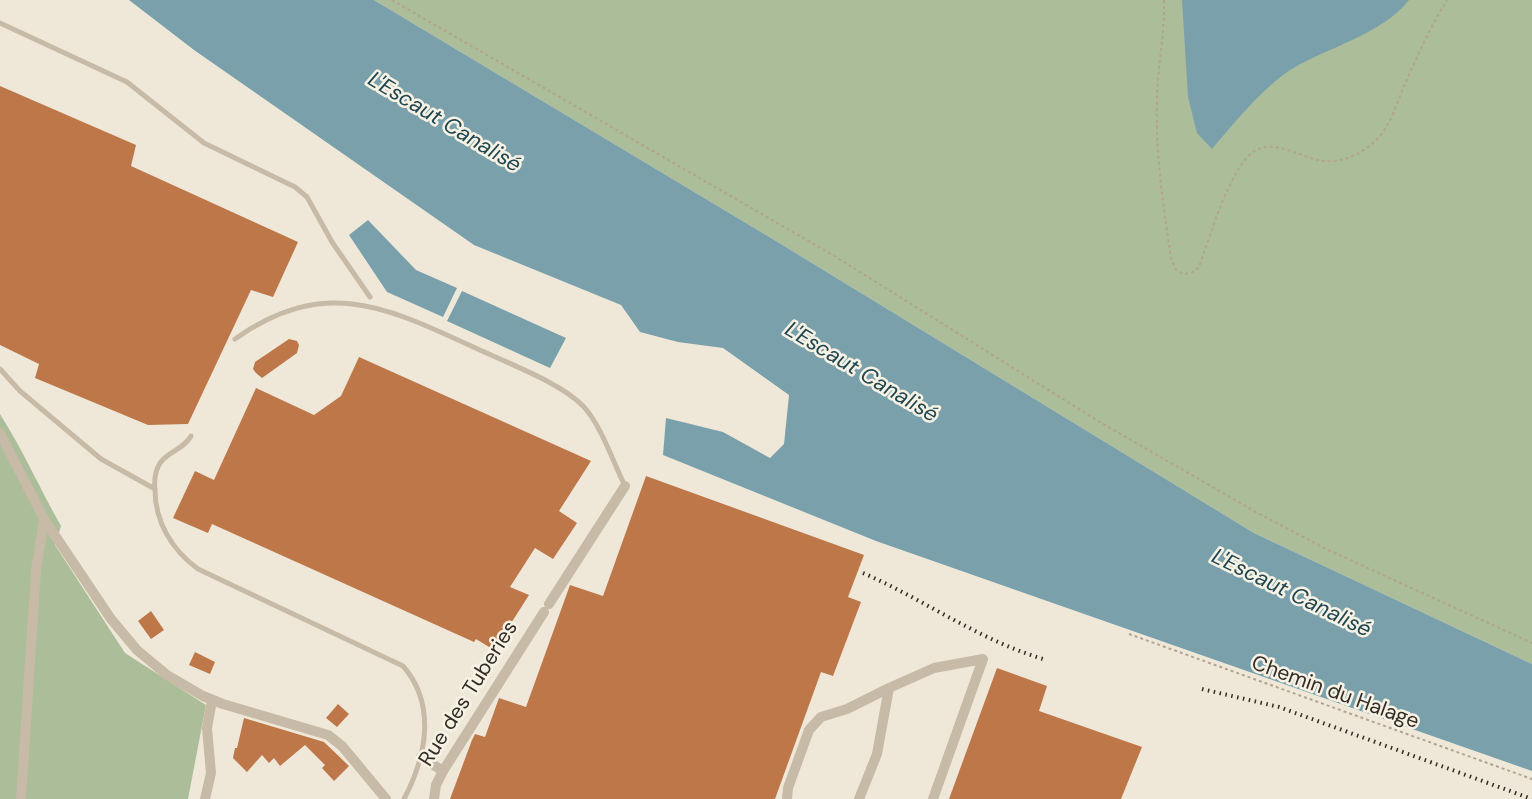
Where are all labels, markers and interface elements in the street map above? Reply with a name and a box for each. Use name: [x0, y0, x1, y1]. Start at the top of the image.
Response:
water label: L'Escaut Canalisé: [363, 67, 525, 179]
water label: L'Escaut Canalisé: [780, 317, 942, 429]
water label: L'Escaut Canalisé: [1207, 544, 1375, 644]
street label: Rue des Tuberies: [414, 617, 524, 771]
street label: Chemin du Halage: [1248, 651, 1422, 735]

